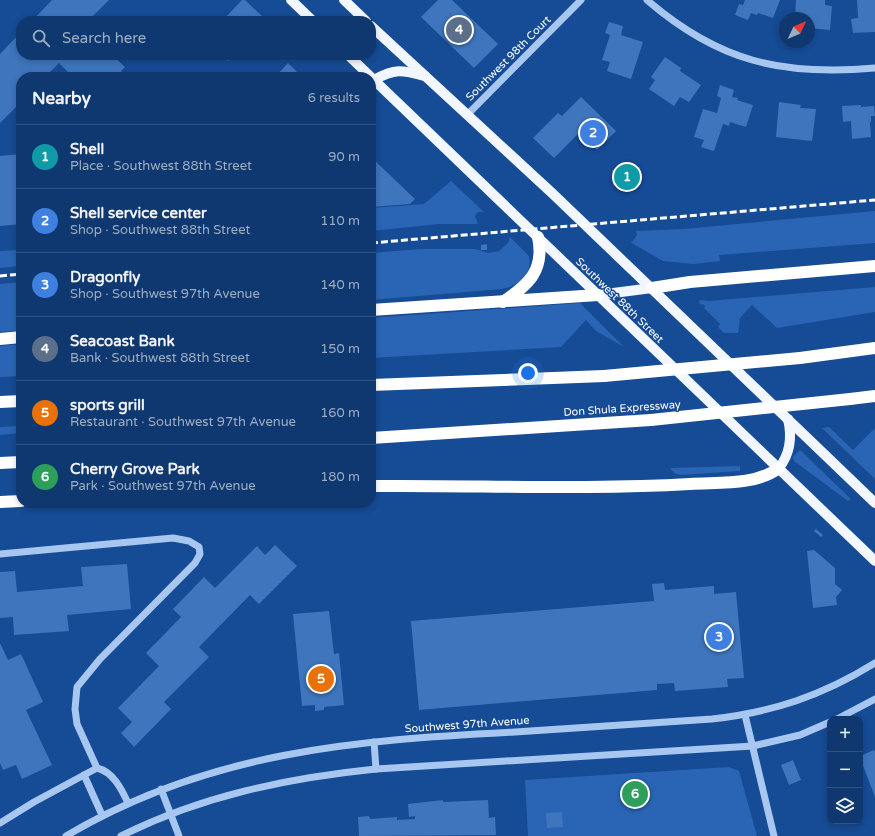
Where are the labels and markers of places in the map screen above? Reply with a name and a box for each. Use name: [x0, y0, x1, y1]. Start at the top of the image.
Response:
pin: 4: [446, 15, 472, 45]
pin: 2: [580, 118, 606, 148]
pin: 1: [614, 162, 640, 192]
pin: 3: [706, 622, 732, 652]
pin: 5: [308, 664, 334, 694]
pin: 6: [622, 779, 648, 809]

